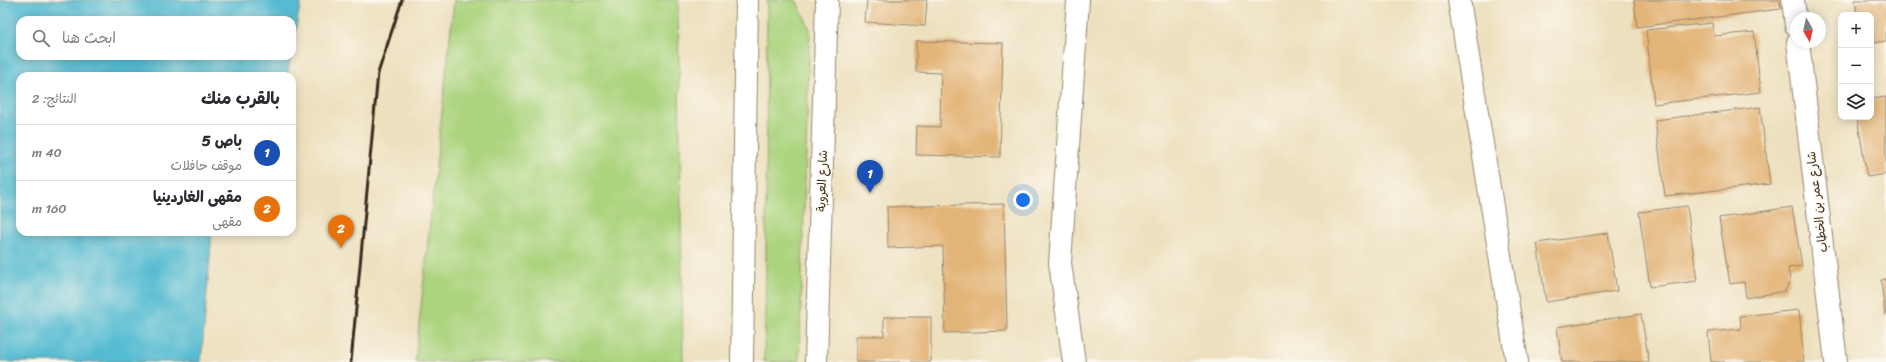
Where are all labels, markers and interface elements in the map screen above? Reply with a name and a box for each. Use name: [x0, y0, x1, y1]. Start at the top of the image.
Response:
north arrow: [1790, 12, 1826, 48]
map controls: [1838, 12, 1874, 120]
button: +: [1838, 12, 1874, 48]
search box: [16, 16, 296, 60]
text: ابحث هنا: [62, 25, 116, 51]
icon: search: [30, 27, 52, 49]
button: −: [1838, 48, 1874, 84]
text: بالقرب منك: [201, 83, 280, 113]
button: layers: [1838, 84, 1874, 120]
text: النتائج: 2: [32, 87, 77, 110]
text: باص 5: [202, 128, 242, 154]
text: 40 m: [32, 141, 62, 164]
text: 1: [264, 141, 270, 164]
street label: شارع العروبة: [810, 150, 834, 212]
street label: شارع عمر بن الخطاب: [1800, 150, 1834, 254]
text: موقف حافلات: [171, 154, 242, 177]
pin: 1: [857, 160, 883, 193]
text: مقهى الغاردينيا: [153, 184, 242, 210]
your location: [1013, 190, 1033, 210]
text: 160 m: [32, 197, 67, 220]
text: 2: [263, 197, 271, 220]
text: مقهى: [212, 210, 242, 233]
pin: 2: [328, 215, 354, 248]

